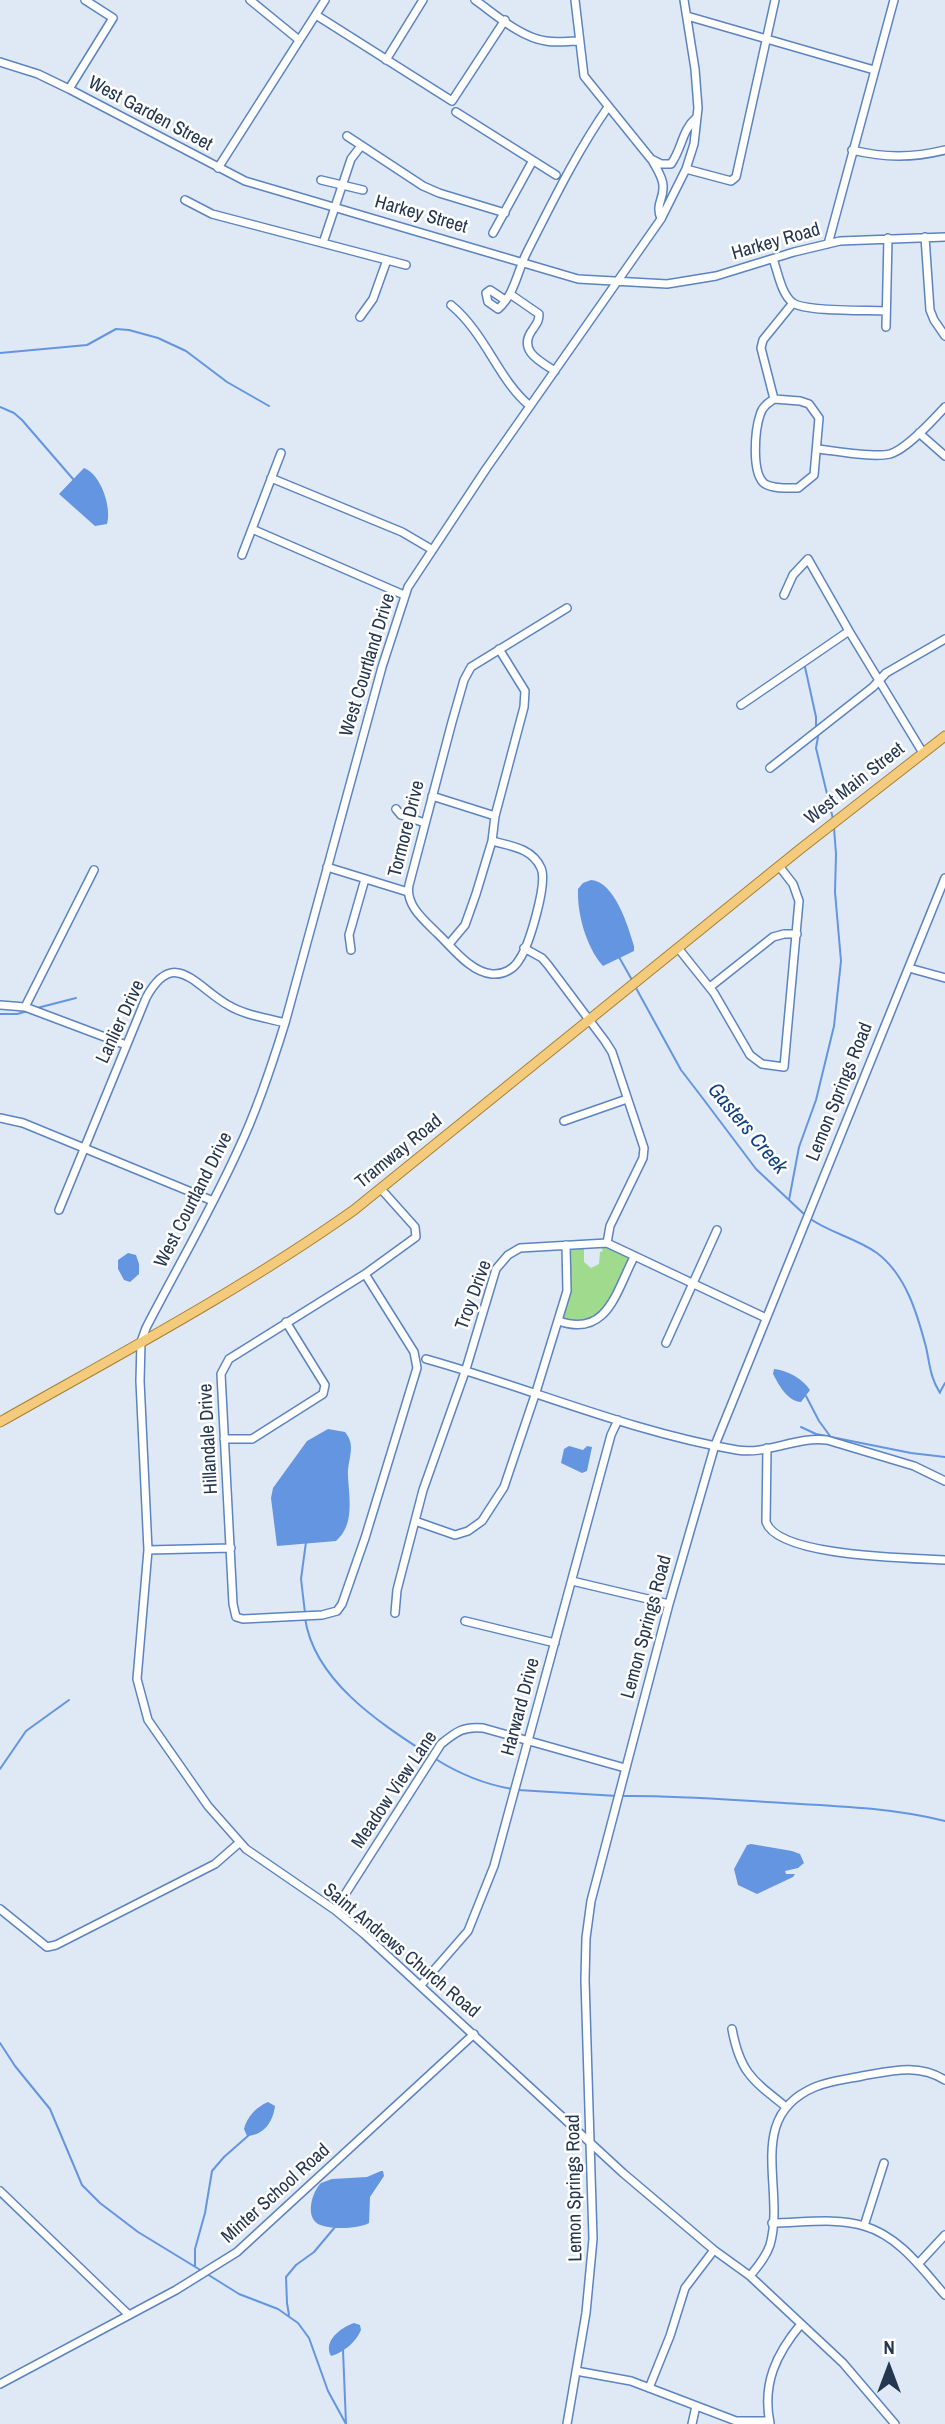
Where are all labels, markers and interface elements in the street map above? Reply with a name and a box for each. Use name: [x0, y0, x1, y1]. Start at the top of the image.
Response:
street label: West Garden Street: [84, 72, 216, 156]
street label: Harkey Street: [372, 191, 470, 239]
street label: Harkey Road: [729, 219, 823, 265]
street label: West Courtland Drive: [335, 591, 401, 739]
street label: West Main Street: [801, 738, 909, 830]
street label: Tormore Drive: [384, 778, 430, 880]
street label: Lanlier Drive: [92, 977, 150, 1067]
street label: Lemon Springs Road: [802, 1019, 878, 1165]
water label: Gasters Creek: [702, 1078, 792, 1180]
street label: Tramway Road: [351, 1110, 447, 1194]
street label: West Courtland Drive: [150, 1129, 238, 1271]
street label: Troy Drive: [451, 1257, 497, 1333]
street label: Hillandale Drive: [195, 1383, 223, 1495]
street label: Lemon Springs Road: [617, 1553, 677, 1701]
street label: Harward Drive: [497, 1656, 545, 1758]
street label: Meadow View Lane: [347, 1727, 443, 1853]
street label: Saint Andrews Church Road: [318, 1879, 484, 2023]
street label: Lemon Springs Road: [562, 2114, 588, 2262]
street label: Minter School Road: [217, 2139, 335, 2249]
north arrow: [854, 2333, 924, 2403]
text: N: [883, 2334, 895, 2360]

